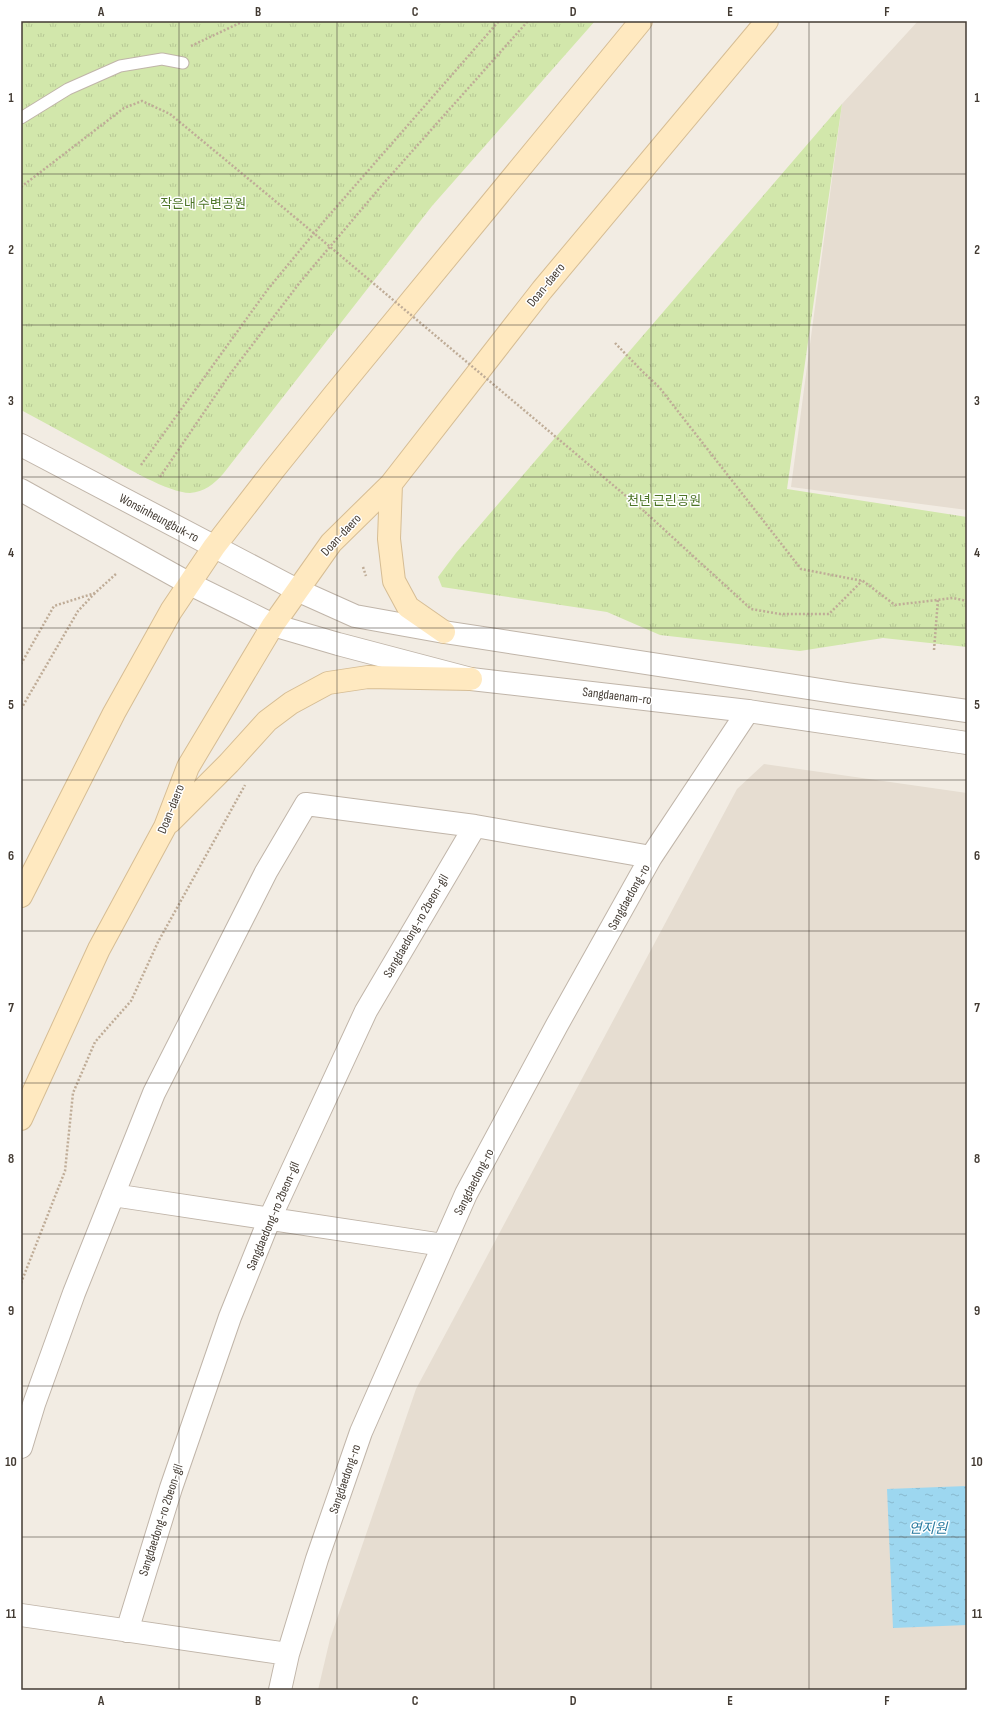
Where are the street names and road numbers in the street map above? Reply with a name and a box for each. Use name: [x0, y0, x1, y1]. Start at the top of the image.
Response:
street label: Doan-daero: [524, 260, 568, 310]
street label: Wonsinheungbuk-ro: [116, 490, 202, 546]
street label: Doan-daero: [318, 511, 364, 559]
street label: Sangdaenam-ro: [582, 684, 652, 708]
street label: Doan-daero: [154, 782, 188, 836]
street label: Sangdaedong-ro: [604, 861, 654, 933]
street label: Sangdaedong-ro 2beon-gil: [380, 872, 452, 980]
street label: Sangdaedong-ro: [450, 1146, 498, 1218]
street label: Sangdaedong-ro 2beon-gil: [243, 1159, 303, 1273]
street label: Sangdaedong-ro: [326, 1442, 364, 1516]
street label: Sangdaedong-ro 2beon-gil: [135, 1462, 187, 1578]

